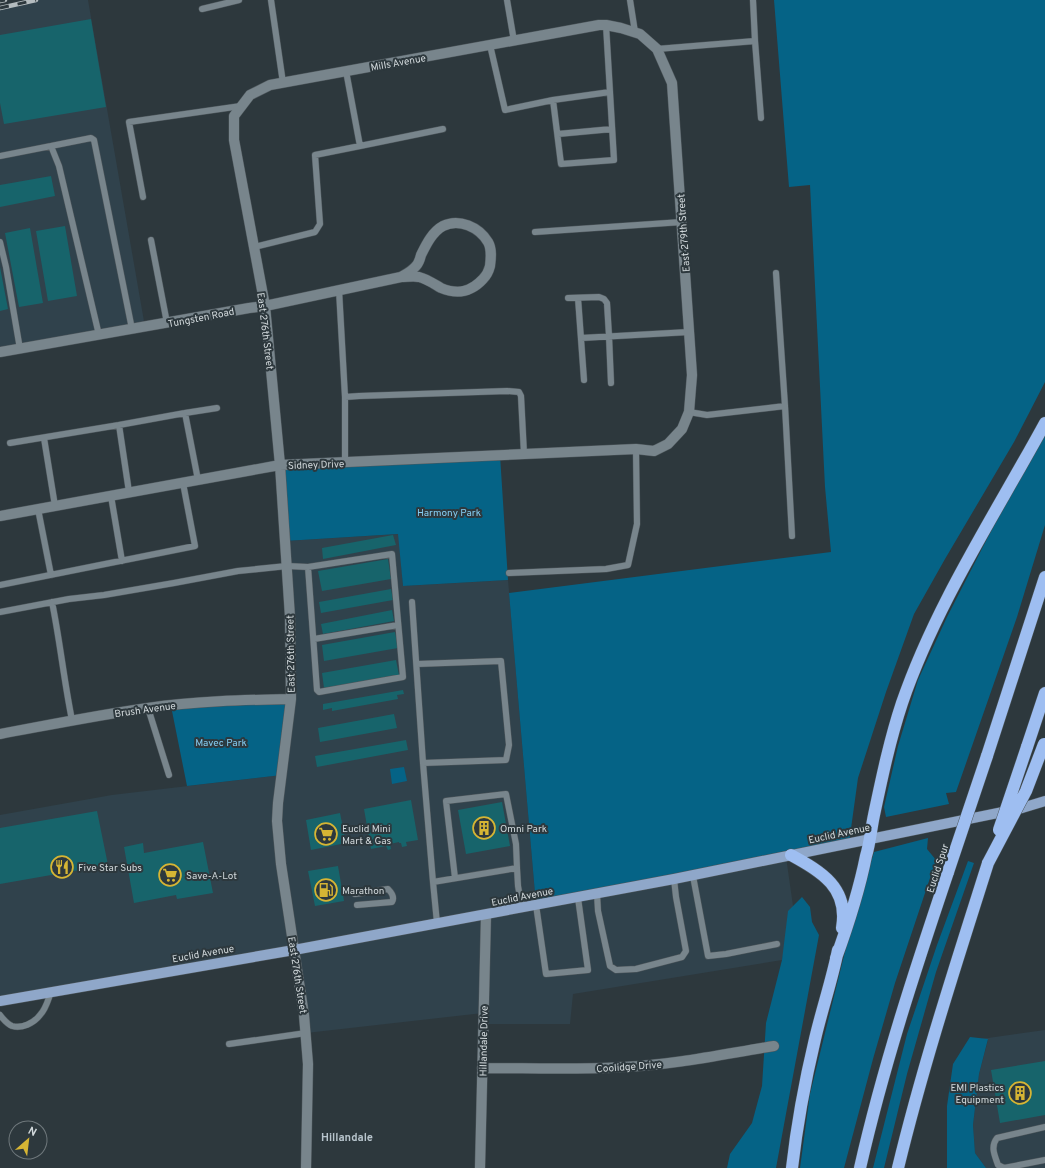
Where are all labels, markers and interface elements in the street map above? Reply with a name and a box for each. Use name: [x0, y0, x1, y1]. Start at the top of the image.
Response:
street label: Mills Avenue: [370, 52, 427, 75]
street label: East 279th Street: [675, 193, 694, 272]
street label: East 276th Street: [253, 292, 276, 371]
street label: Tungsten Road: [167, 306, 236, 331]
street label: Sidney Drive: [288, 458, 344, 473]
park label: Harmony Park: [417, 507, 481, 520]
street label: East 276th Street: [284, 615, 299, 693]
street label: Brush Avenue: [114, 700, 177, 721]
park label: Mavec Park: [195, 737, 247, 750]
building icon: Omni Park: [471, 815, 497, 841]
supermarket icon: Euclid Mini Mart & Gas: [313, 821, 339, 847]
street label: Euclid Avenue: [807, 822, 871, 847]
place label: Euclid Mini Mart & Gas: [342, 823, 392, 848]
place label: Omni Park: [500, 823, 547, 836]
street label: Euclid Spur: [924, 842, 953, 895]
restaurant icon: Five Star Subs: [49, 854, 75, 880]
place label: Five Star Subs: [78, 862, 142, 875]
supermarket icon: Save-A-Lot: [157, 862, 183, 888]
place label: Save-A-Lot: [186, 870, 237, 883]
fuel station icon: Marathon: [313, 877, 339, 903]
place label: Marathon: [342, 885, 384, 898]
street label: Euclid Avenue: [490, 885, 554, 910]
street label: East 276th Street: [284, 936, 309, 1015]
street label: Euclid Avenue: [171, 943, 235, 966]
street label: Hillandale Drive: [477, 1005, 492, 1077]
street label: Coolidge Drive: [596, 1059, 662, 1076]
building icon: EMI Plastics Equipment: [1007, 1080, 1033, 1106]
place label: EMI Plastics Equipment: [950, 1082, 1004, 1107]
north arrow: [8, 1120, 48, 1160]
text: N: [25, 1124, 39, 1140]
district label: Hillandale: [321, 1131, 373, 1145]

